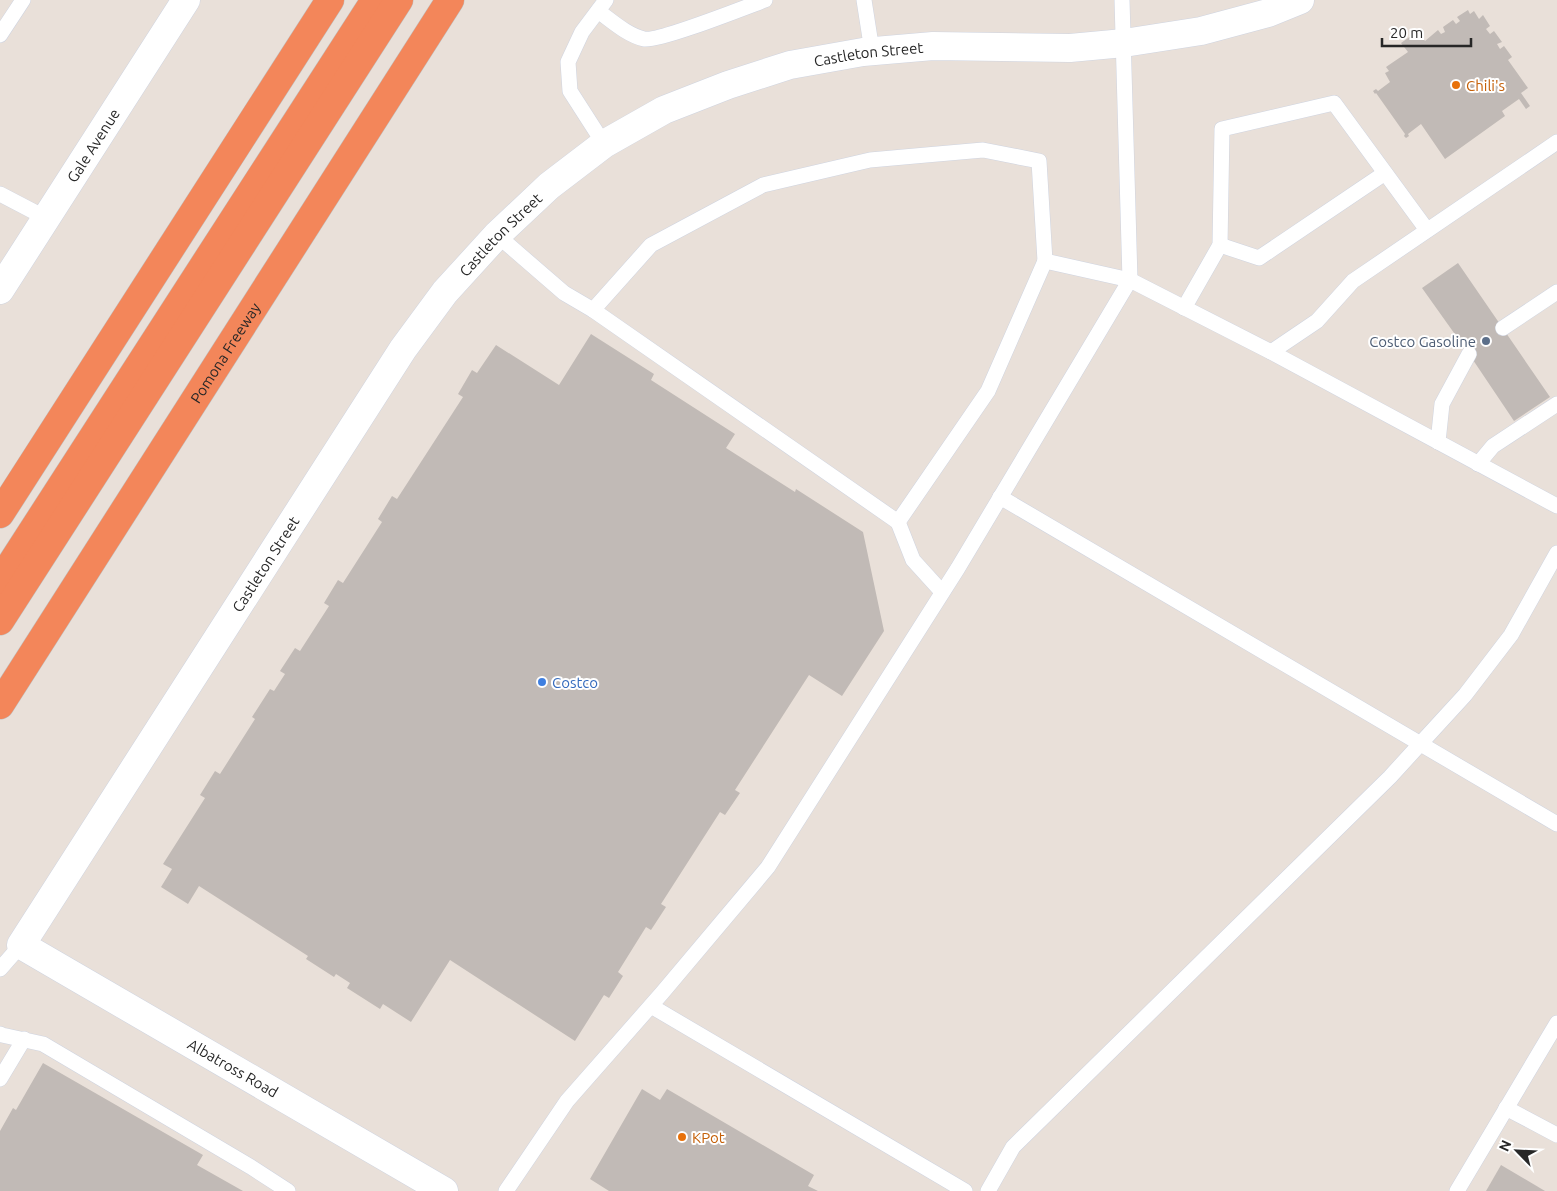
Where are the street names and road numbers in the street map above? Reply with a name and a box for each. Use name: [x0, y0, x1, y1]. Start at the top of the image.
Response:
street label: Castleton Street: [812, 38, 924, 69]
street label: Gale Avenue: [63, 105, 123, 185]
street label: Castleton Street: [455, 189, 545, 279]
street label: Pomona Freeway: [187, 299, 263, 406]
street label: Castleton Street: [228, 513, 302, 615]
street label: Albatross Road: [185, 1035, 281, 1101]

